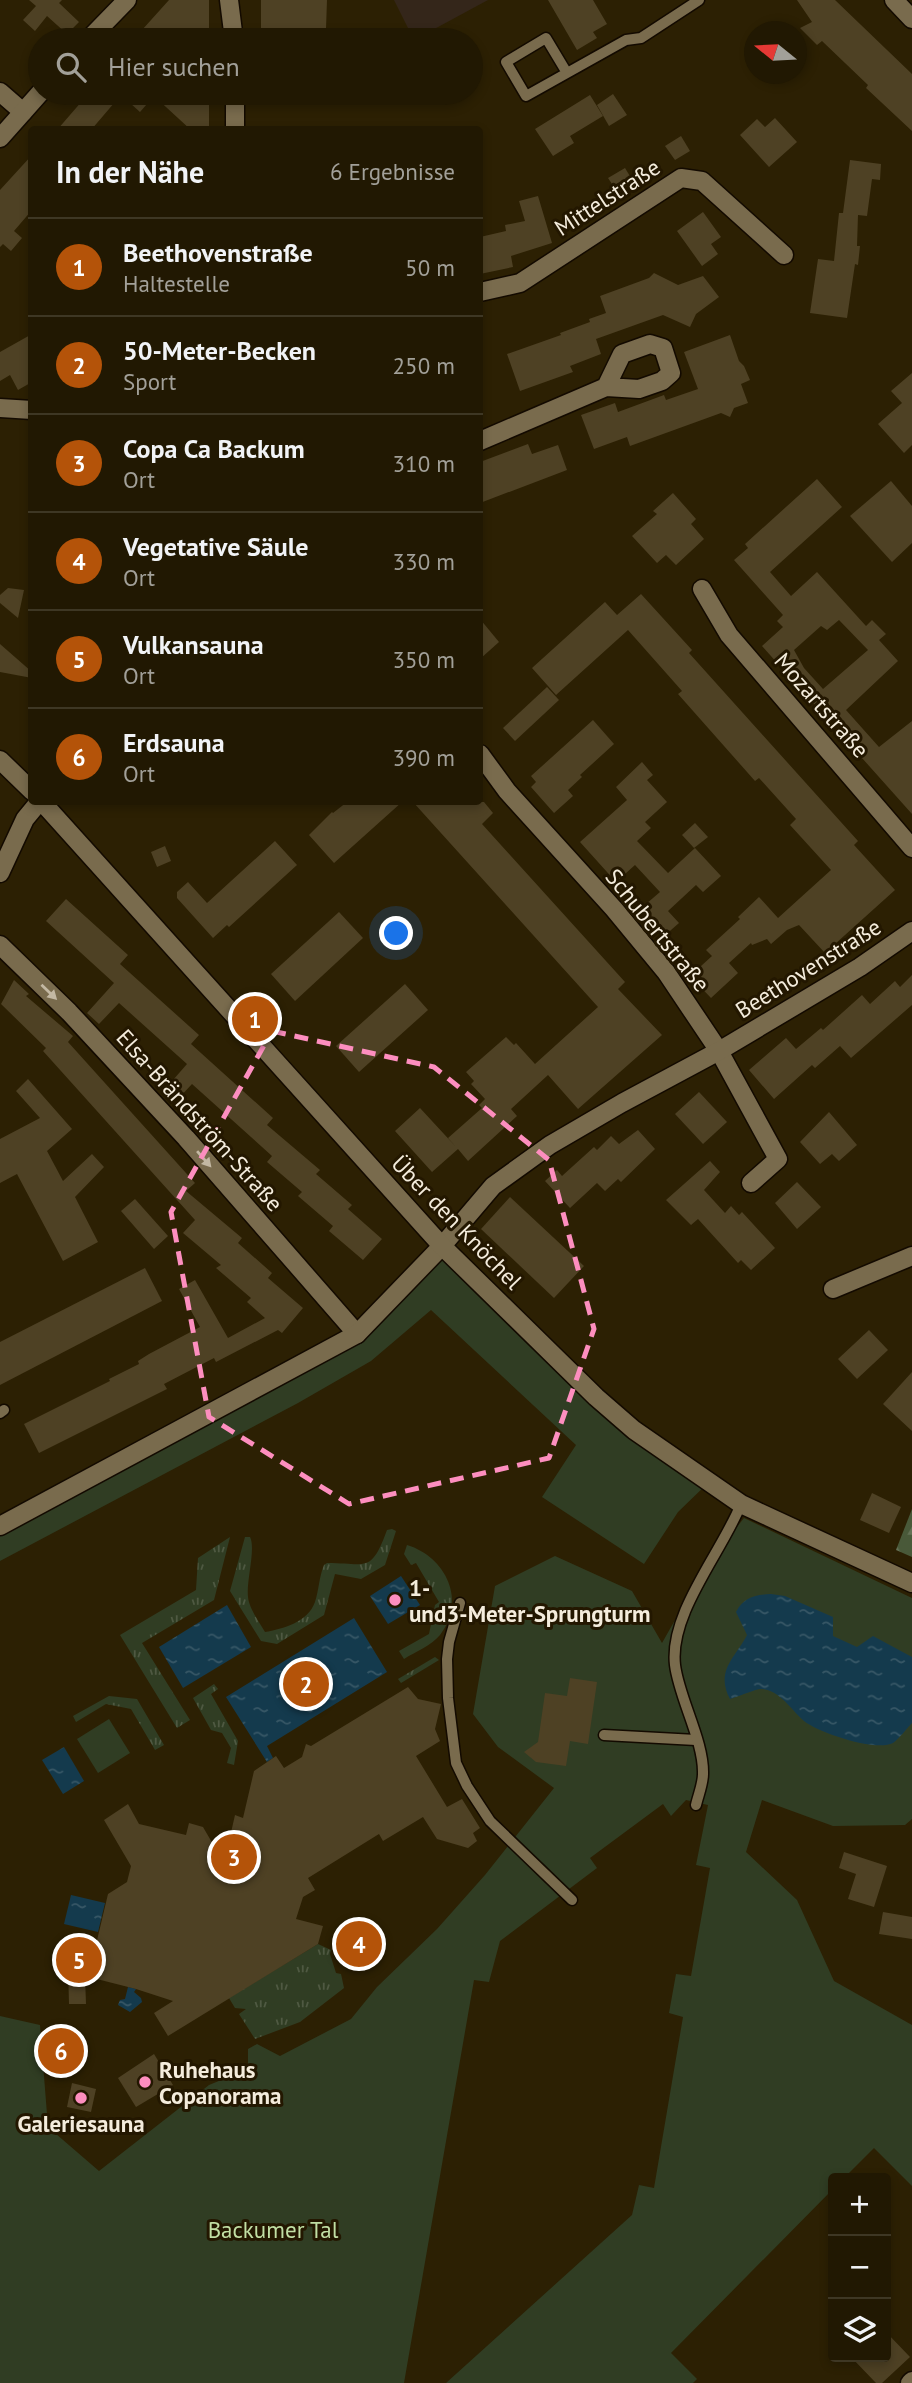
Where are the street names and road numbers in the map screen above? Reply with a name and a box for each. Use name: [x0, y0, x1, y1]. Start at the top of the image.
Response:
street label: Mittelstraße: [549, 152, 665, 242]
street label: Mozartstraße: [768, 646, 876, 764]
street label: Schubertstraße: [600, 863, 716, 997]
street label: Beethovenstraße: [730, 912, 886, 1024]
street label: Elsa-Brändström-Straße: [111, 1023, 289, 1217]
street label: Über den Knöchel: [386, 1149, 529, 1295]

